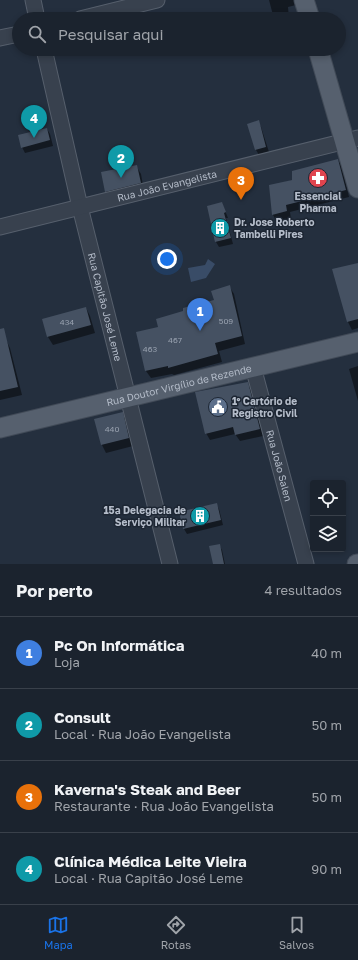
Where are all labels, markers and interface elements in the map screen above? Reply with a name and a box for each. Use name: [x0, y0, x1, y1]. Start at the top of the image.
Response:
search box: [12, 12, 346, 56]
icon: search: [26, 23, 48, 45]
text: Pesquisar aqui: [58, 25, 163, 43]
pin: 4: [21, 105, 47, 138]
pin: 2: [108, 145, 134, 178]
street label: Rua João Evangelista: [116, 167, 218, 204]
pin: 3: [228, 167, 254, 200]
pharmacy icon: Essencial Pharma: [307, 167, 329, 189]
place label: Essencial Pharma: [294, 190, 342, 214]
place label: Dr. Jose Roberto Tambelli Pires: [234, 216, 314, 240]
building icon: Dr. Jose Roberto Tambelli Pires: [209, 217, 231, 239]
your location: [157, 249, 177, 269]
street label: Rua Capitão José Leme: [86, 251, 125, 363]
pin: 1: [187, 298, 213, 331]
house number: 509: [219, 316, 233, 326]
house number: 434: [60, 317, 74, 327]
house number: 467: [168, 335, 182, 345]
house number: 463: [143, 344, 158, 354]
street label: Rua Doutor Virgílio de Rezende: [105, 362, 253, 408]
place label: 1° Cartório de Registro Civil: [232, 395, 298, 419]
public building icon: 1° Cartório de Registro Civil: [207, 396, 229, 418]
house number: 440: [105, 424, 119, 434]
street label: Rua João Salen: [264, 428, 295, 503]
map controls: [310, 480, 346, 552]
button: locate: [310, 480, 346, 516]
place label: 15ª Delegacia de Serviço Militar: [103, 504, 186, 528]
building icon: 15ª Delegacia de Serviço Militar: [189, 505, 211, 527]
button: layers: [310, 516, 346, 552]
text: Por perto: [16, 580, 93, 601]
text: 4 resultados: [264, 582, 342, 598]
text: Pc On Informática: [54, 636, 184, 654]
text: 1: [26, 645, 32, 661]
text: 40 m: [311, 645, 342, 661]
text: Loja: [54, 654, 80, 670]
text: Consult: [54, 708, 111, 726]
text: 2: [25, 717, 33, 733]
text: 50 m: [312, 717, 342, 733]
text: Local · Rua João Evangelista: [54, 726, 231, 742]
text: Kaverna's Steak and Beer: [54, 780, 241, 798]
text: 3: [25, 789, 33, 805]
text: 50 m: [312, 789, 342, 805]
text: Restaurante · Rua João Evangelista: [54, 798, 274, 814]
text: Clínica Médica Leite Vieira: [54, 852, 247, 870]
text: 4: [25, 861, 33, 877]
text: 90 m: [311, 861, 342, 877]
text: Local · Rua Capitão José Leme: [54, 870, 243, 886]
tab: Mapa: [44, 914, 73, 951]
tab: Rotas: [161, 914, 191, 951]
tab: Salvos: [279, 914, 314, 951]

